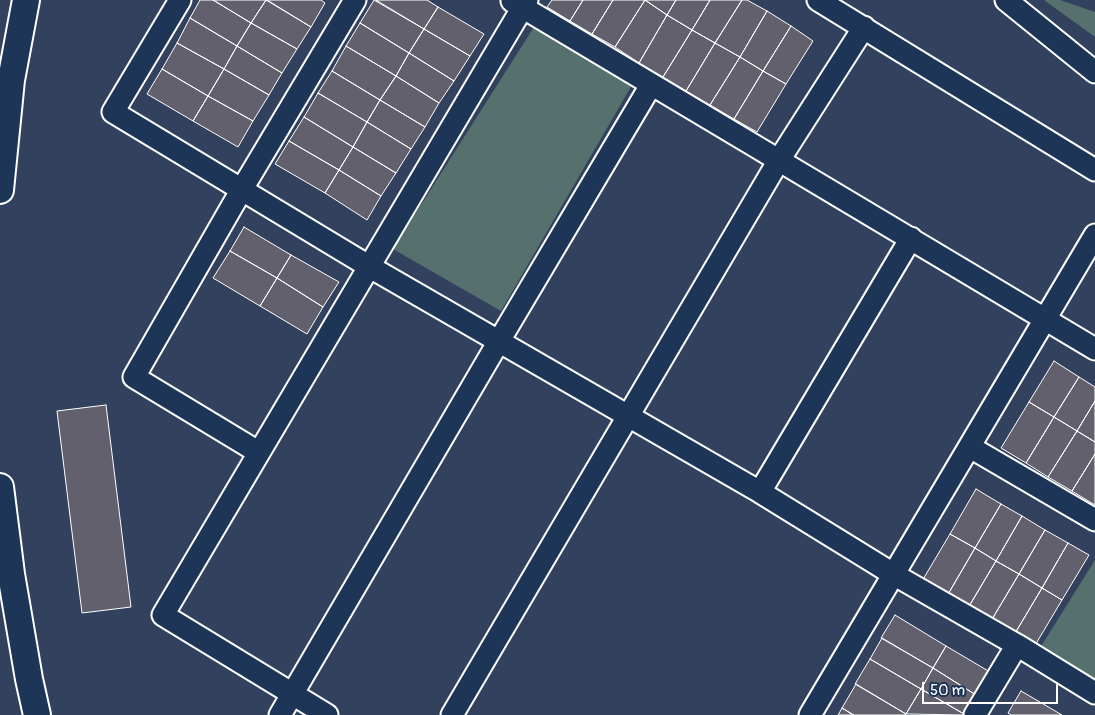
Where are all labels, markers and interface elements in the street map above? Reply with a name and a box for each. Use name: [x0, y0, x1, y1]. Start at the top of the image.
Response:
scale bar: [925, 672, 1061, 704]
text: 50 m: [930, 681, 965, 700]

